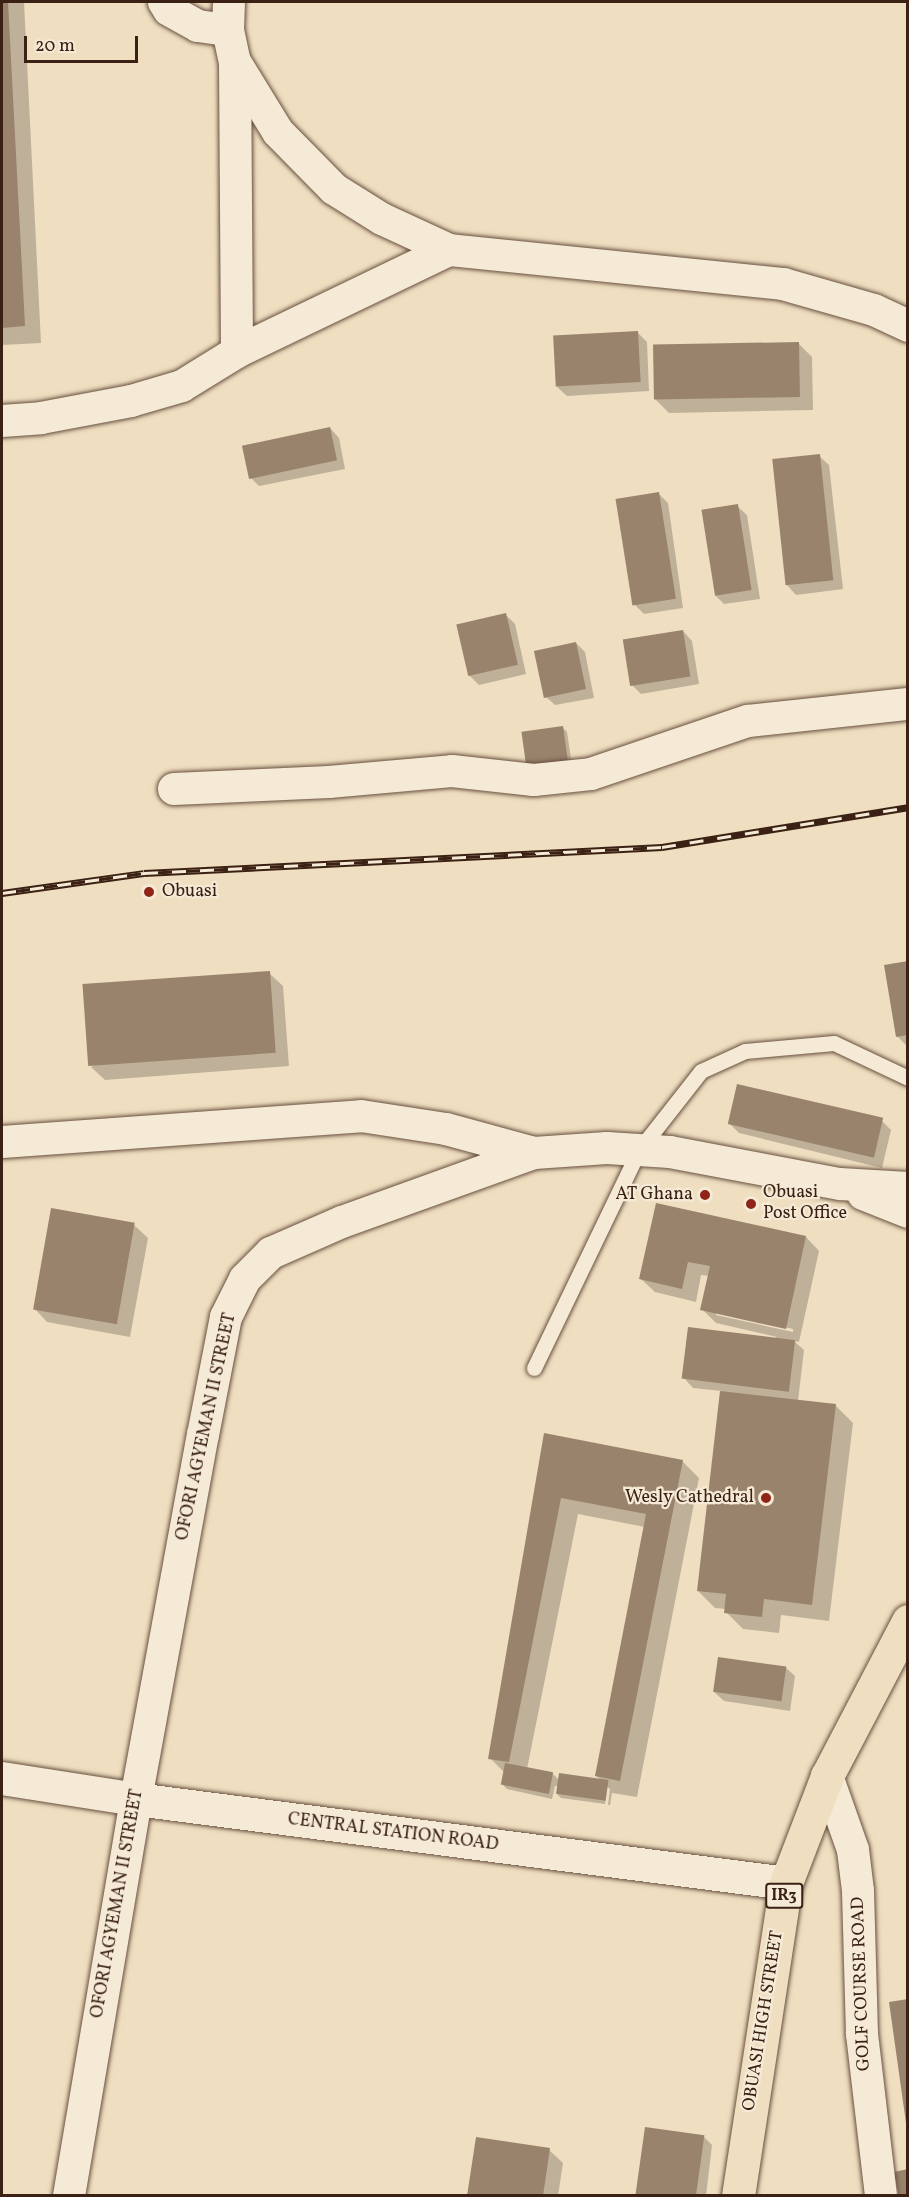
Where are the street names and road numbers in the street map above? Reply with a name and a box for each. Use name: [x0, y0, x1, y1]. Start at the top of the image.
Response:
street label: OFORI AGYEMAN II STREET: [172, 1311, 242, 1543]
street label: OFORI AGYEMAN II STREET: [87, 1788, 149, 2020]
street label: CENTRAL STATION ROAD: [286, 1809, 500, 1857]
road number: IR3: [764, 1883, 804, 1909]
street label: GOLF COURSE ROAD: [848, 1896, 876, 2072]
street label: OBUASI HIGH STREET: [739, 1929, 789, 2113]

